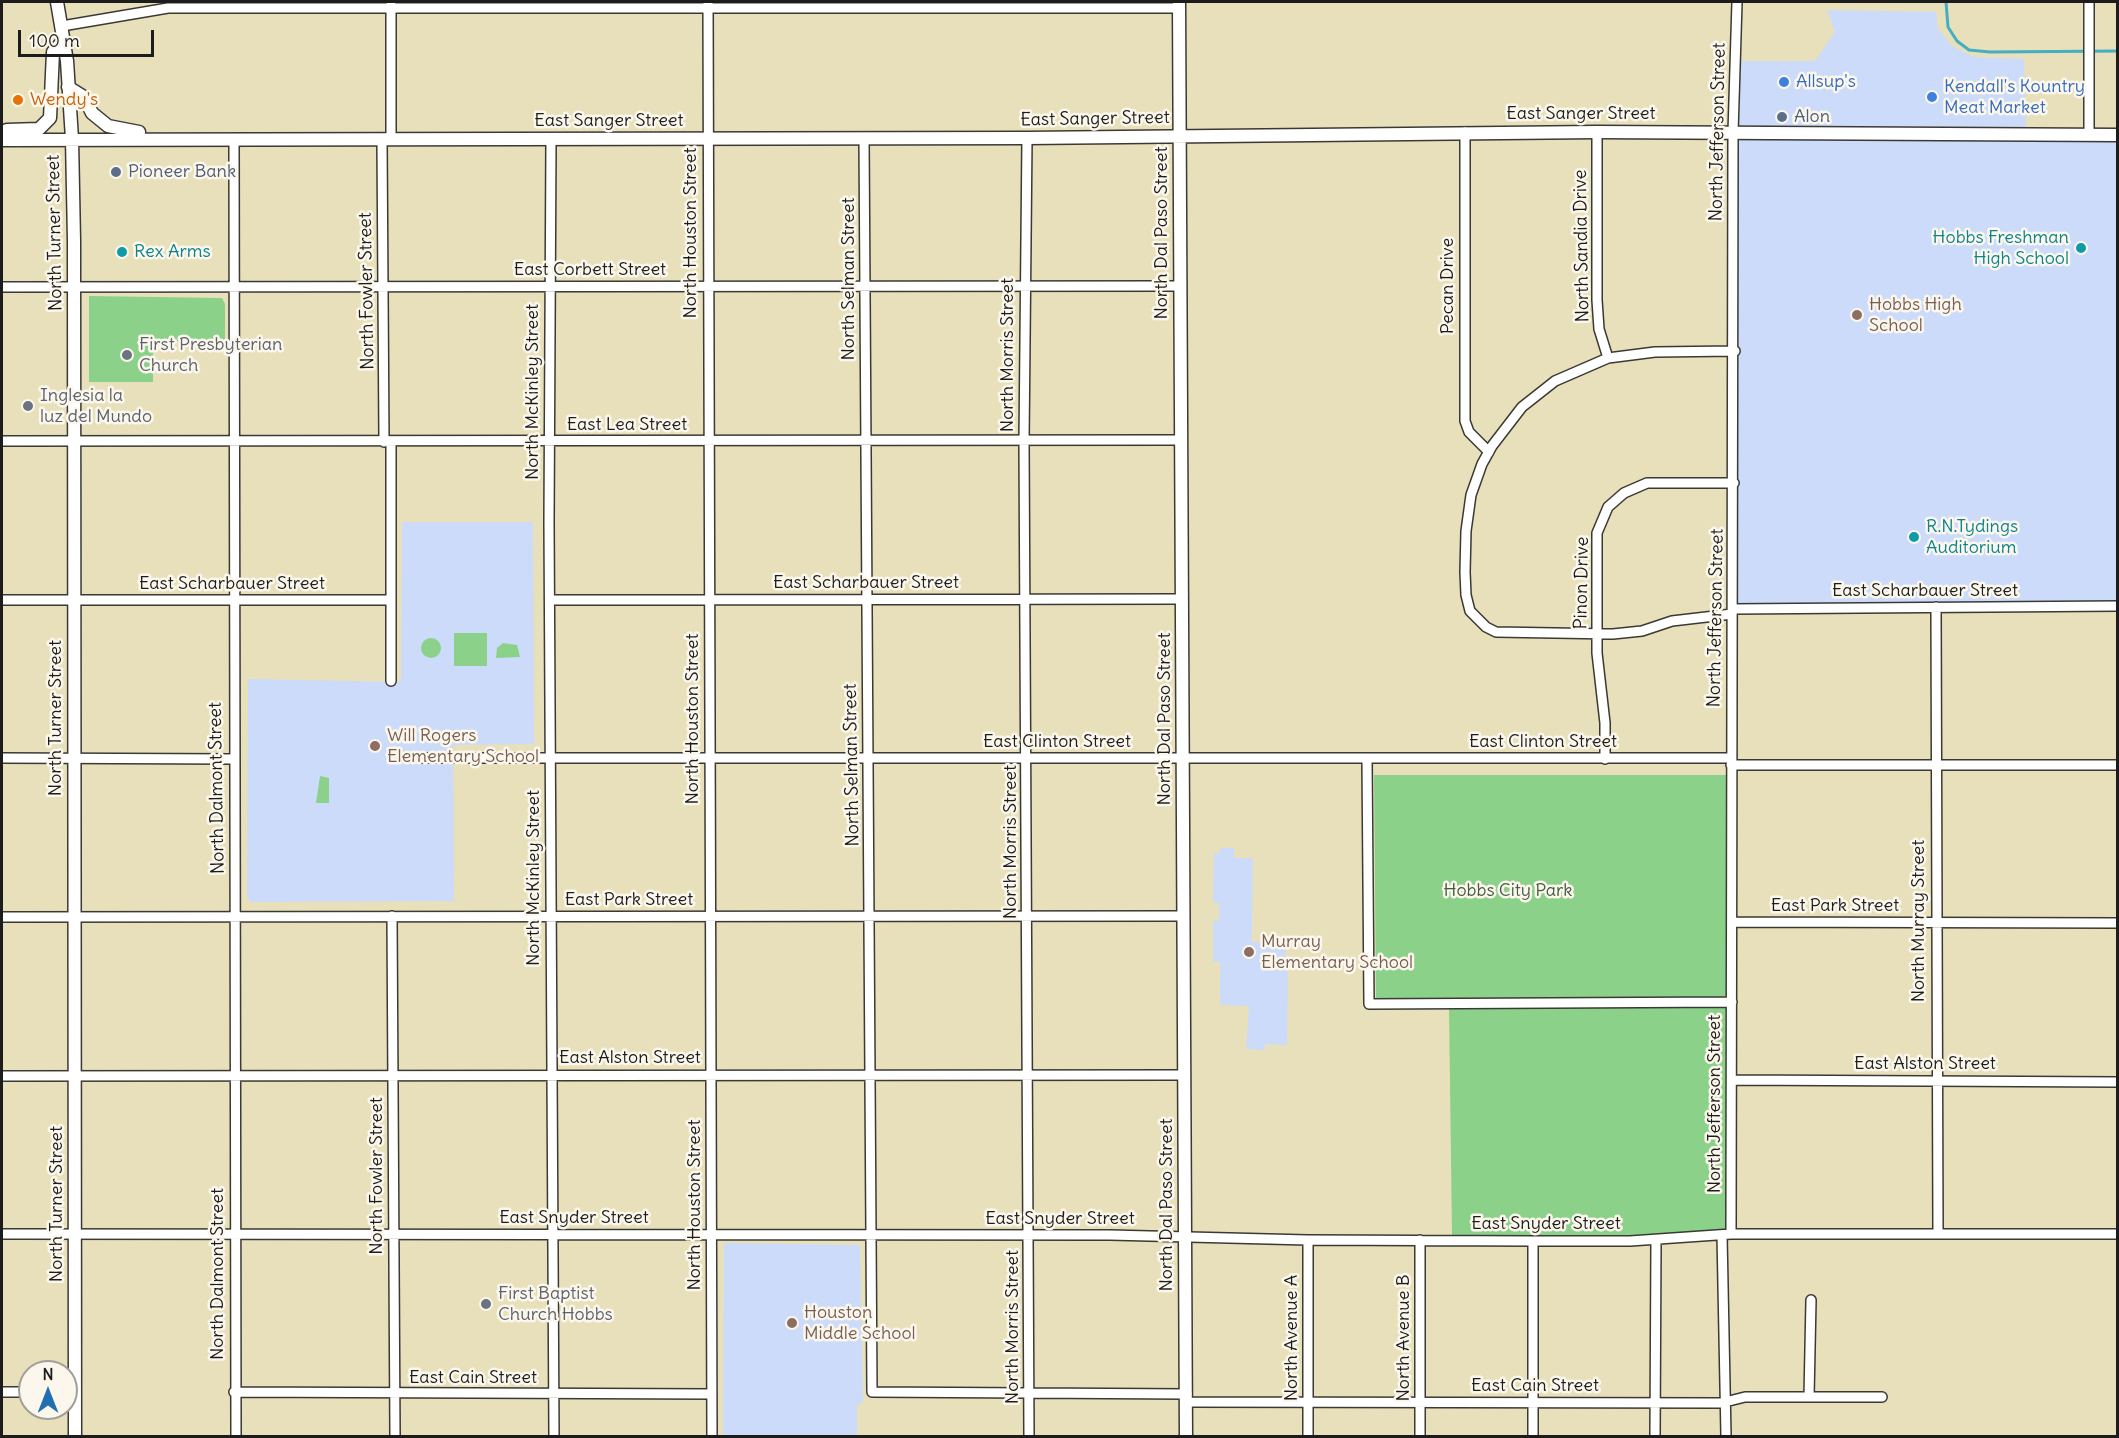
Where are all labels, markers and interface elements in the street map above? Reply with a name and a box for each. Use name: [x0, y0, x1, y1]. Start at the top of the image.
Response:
scale bar: [21, 18, 158, 56]
text: 100 m: [29, 29, 80, 52]
street label: North Jefferson Street: [1706, 42, 1730, 222]
place label: Allsup's: [1796, 71, 1856, 93]
marker: Allsup's: [1777, 75, 1791, 89]
place label: Kendall's Kountry Meat Market: [1944, 76, 2085, 118]
place label: Wendy's: [30, 89, 98, 111]
marker: Kendall's Kountry Meat Market: [1925, 90, 1939, 104]
marker: Wendy's: [11, 93, 25, 107]
street label: East Sanger Street: [1506, 103, 1656, 125]
place label: Alon: [1794, 106, 1830, 128]
street label: East Sanger Street: [1020, 107, 1170, 131]
street label: East Sanger Street: [534, 110, 684, 132]
marker: Alon: [1775, 110, 1789, 124]
street label: North Dal Paso Street: [1151, 146, 1173, 320]
street label: North Houston Street: [680, 147, 702, 319]
street label: North Turner Street: [43, 155, 67, 311]
place label: Pioneer Bank: [128, 161, 236, 183]
marker: Pioneer Bank: [109, 165, 123, 179]
street label: North Sandia Drive: [1570, 169, 1594, 323]
street label: North Selman Street: [838, 197, 860, 361]
street label: North Fowler Street: [355, 212, 379, 370]
place label: Hobbs Freshman High School: [1933, 227, 2069, 270]
street label: Pecan Drive: [1437, 238, 1459, 334]
place label: Rex Arms: [134, 241, 211, 263]
marker: Hobbs Freshman High School: [2074, 241, 2088, 255]
marker: Rex Arms: [115, 245, 129, 259]
street label: East Corbett Street: [514, 259, 666, 281]
street label: North Morris Street: [997, 278, 1019, 432]
place label: Hobbs High School: [1869, 294, 1962, 336]
street label: North McKinley Street: [522, 304, 544, 480]
marker: Hobbs High School: [1850, 308, 1864, 322]
place label: First Presbyterian Church: [139, 334, 282, 376]
marker: First Presbyterian Church: [120, 348, 134, 362]
place label: Inglesia la luz del Mundo: [40, 385, 152, 428]
marker: Inglesia la luz del Mundo: [21, 399, 35, 413]
street label: East Lea Street: [567, 414, 687, 436]
place label: R.N.Tydings Auditorium: [1926, 516, 2018, 558]
street label: North Jefferson Street: [1704, 528, 1728, 708]
marker: R.N.Tydings Auditorium: [1907, 530, 1921, 544]
street label: Pinon Drive: [1570, 536, 1594, 630]
street label: East Scharbauer Street: [773, 572, 959, 594]
street label: East Scharbauer Street: [139, 573, 325, 595]
street label: East Scharbauer Street: [1832, 580, 2018, 602]
street label: North Dal Paso Street: [1154, 632, 1176, 806]
street label: North Houston Street: [682, 633, 704, 805]
street label: North Turner Street: [45, 640, 67, 796]
street label: North Selman Street: [840, 683, 864, 847]
street label: North Dalmont Street: [205, 702, 229, 874]
place label: Will Rogers Elementary School: [387, 725, 539, 768]
street label: East Clinton Street: [983, 731, 1131, 753]
street label: East Clinton Street: [1469, 731, 1617, 753]
marker: Will Rogers Elementary School: [368, 739, 382, 753]
street label: North Morris Street: [1000, 765, 1022, 919]
street label: North McKinley Street: [523, 790, 545, 966]
street label: North Murray Street: [1908, 840, 1930, 1002]
park label: Hobbs City Park: [1443, 880, 1573, 902]
street label: East Park Street: [565, 889, 693, 911]
street label: East Park Street: [1771, 895, 1899, 917]
place label: Murray Elementary School: [1261, 931, 1413, 974]
marker: Murray Elementary School: [1242, 945, 1256, 959]
street label: North Jefferson Street: [1704, 1015, 1726, 1193]
street label: East Alston Street: [559, 1047, 701, 1069]
street label: East Alston Street: [1854, 1053, 1996, 1075]
street label: North Fowler Street: [366, 1097, 388, 1255]
street label: North Dal Paso Street: [1156, 1118, 1178, 1292]
street label: North Houston Street: [684, 1119, 706, 1291]
street label: North Turner Street: [46, 1126, 68, 1282]
street label: North Dalmont Street: [207, 1188, 229, 1360]
street label: East Snyder Street: [499, 1207, 649, 1229]
street label: East Snyder Street: [985, 1208, 1135, 1230]
street label: East Snyder Street: [1471, 1213, 1621, 1235]
street label: North Morris Street: [1002, 1250, 1024, 1404]
street label: North Avenue A: [1281, 1275, 1303, 1401]
street label: North Avenue B: [1393, 1275, 1415, 1401]
place label: First Baptist Church Hobbs: [498, 1283, 613, 1326]
marker: First Baptist Church Hobbs: [479, 1297, 493, 1311]
place label: Houston Middle School: [804, 1302, 916, 1344]
marker: Houston Middle School: [785, 1316, 799, 1330]
north arrow: [18, 1360, 78, 1420]
text: N: [42, 1364, 54, 1384]
street label: East Cain Street: [409, 1367, 537, 1389]
street label: East Cain Street: [1471, 1375, 1599, 1397]

